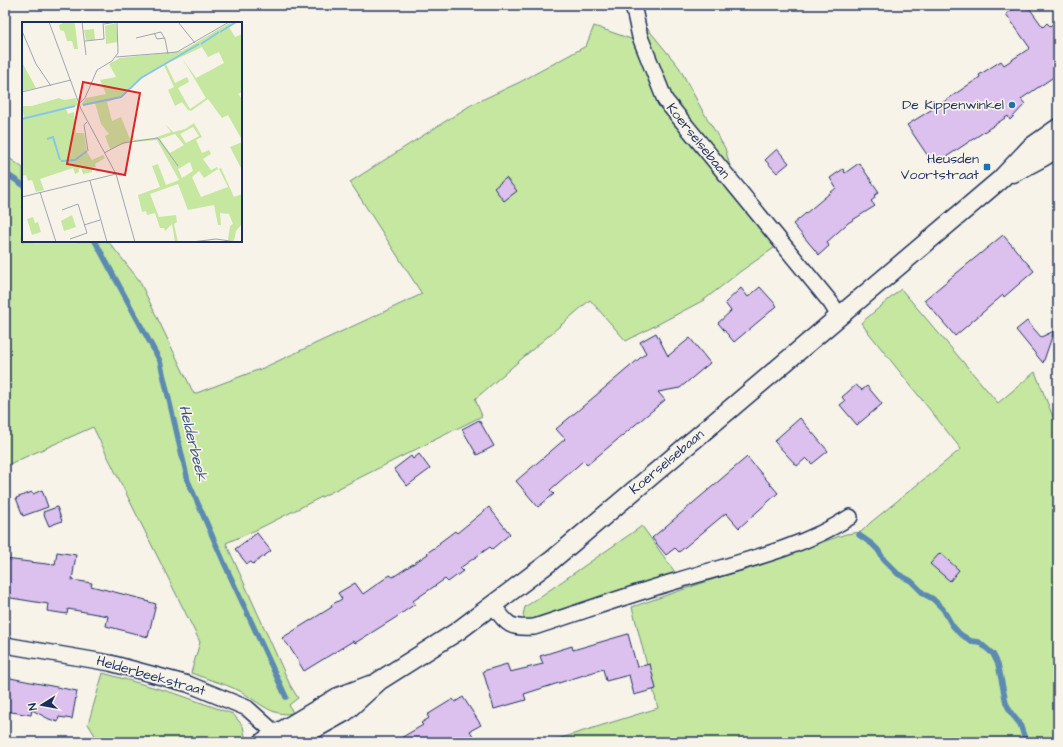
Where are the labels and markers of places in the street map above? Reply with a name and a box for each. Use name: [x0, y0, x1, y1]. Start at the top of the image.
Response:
place label: De Kippenwinkel: [902, 95, 1004, 115]
marker: De Kippenwinkel: [1007, 100, 1017, 110]
place label: Heusden Voortstraat: [901, 149, 979, 185]
marker: Heusden Voortstraat: [982, 162, 992, 172]

